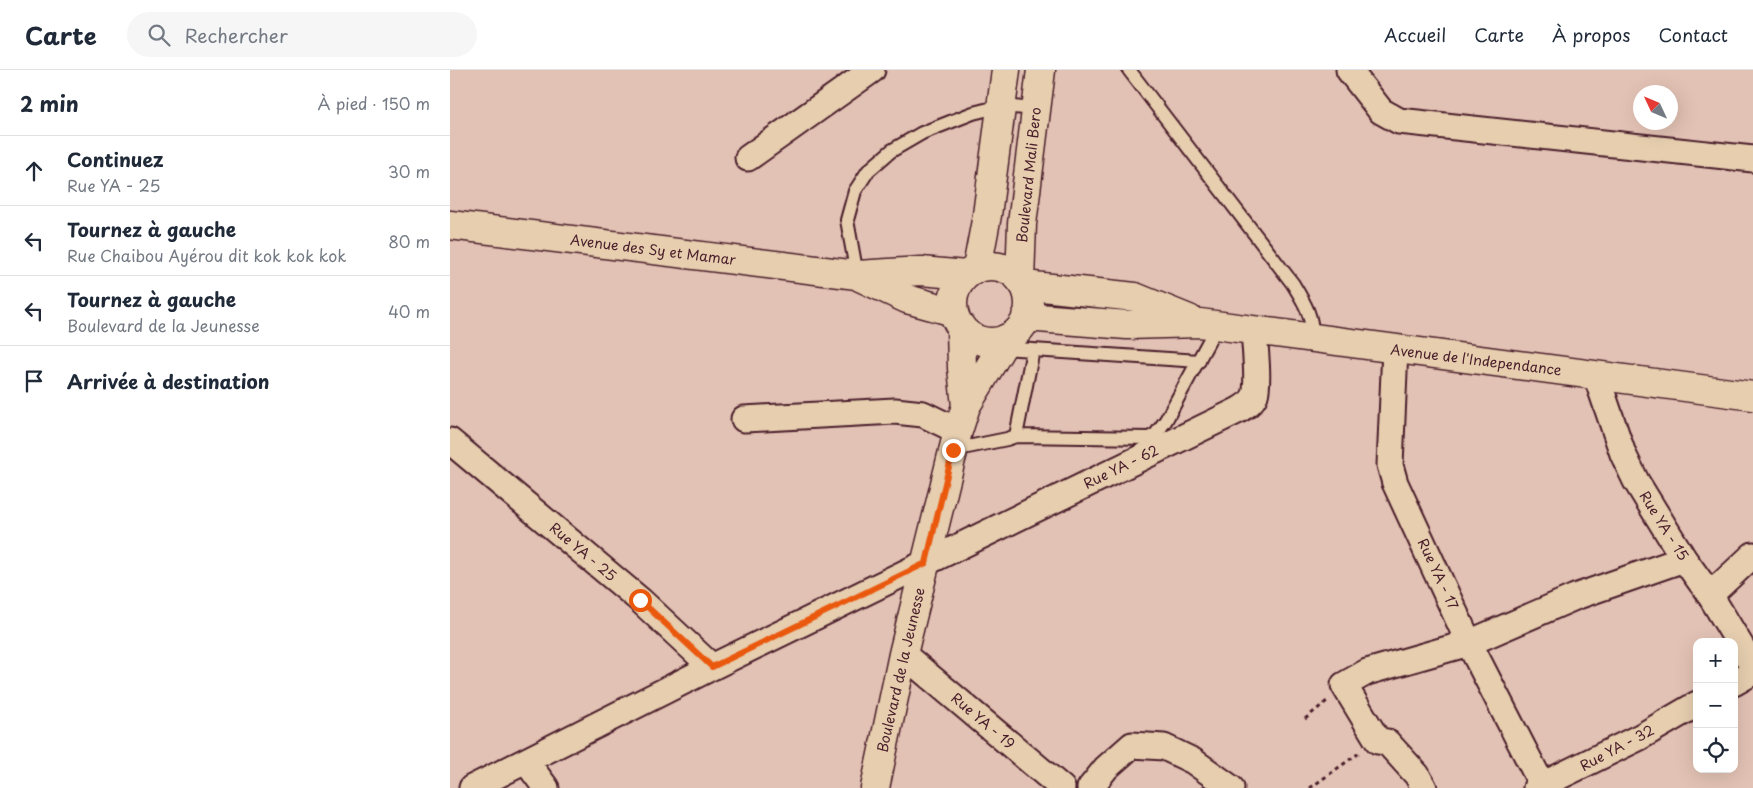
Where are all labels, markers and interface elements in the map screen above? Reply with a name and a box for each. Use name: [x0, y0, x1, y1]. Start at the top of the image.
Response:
search box: [127, 12, 477, 57]
text: Carte: [25, 17, 97, 53]
icon: search: [145, 21, 173, 49]
text: Rechercher: [185, 21, 288, 49]
text: Accueil: [1384, 21, 1446, 48]
text: Carte: [1474, 21, 1524, 48]
text: À propos: [1552, 21, 1630, 48]
text: Contact: [1658, 21, 1728, 48]
north arrow: [1633, 85, 1678, 130]
text: 2 min: [20, 87, 79, 119]
text: À pied · 150 m: [317, 91, 430, 115]
street label: Boulevard Mali Bero: [1011, 106, 1046, 244]
text: Continuez: [67, 145, 164, 173]
icon: ahead: [20, 157, 48, 185]
text: 30 m: [388, 159, 430, 183]
text: Rue YA - 25: [67, 173, 161, 197]
text: Tournez à gauche: [67, 215, 236, 243]
icon: left: [20, 227, 48, 255]
text: 80 m: [388, 229, 430, 253]
street label: Avenue des Sy et Mamar: [569, 229, 738, 270]
text: Rue Chaibou Ayérou dit kok kok kok: [67, 243, 347, 267]
text: Tournez à gauche: [67, 285, 236, 313]
icon: left: [20, 297, 48, 325]
text: 40 m: [388, 299, 430, 323]
text: Boulevard de la Jeunesse: [67, 313, 260, 337]
street label: Avenue de l'Independance: [1389, 339, 1563, 380]
icon: arrive: [20, 367, 48, 395]
text: Arrivée à destination: [67, 367, 270, 395]
route end: [942, 439, 965, 462]
street label: Rue YA - 62: [1080, 439, 1162, 494]
street label: Rue YA - 15: [1635, 487, 1694, 565]
street label: Rue YA - 25: [545, 517, 621, 586]
street label: Rue YA - 17: [1413, 535, 1464, 613]
street label: Boulevard de la Jeunesse: [871, 585, 930, 754]
route start: [629, 589, 652, 612]
map controls: [1693, 638, 1738, 773]
button: +: [1693, 638, 1738, 683]
button: −: [1693, 683, 1738, 728]
street label: Rue YA - 19: [947, 688, 1020, 754]
street label: Rue YA - 32: [1576, 719, 1658, 776]
button: locate: [1693, 728, 1738, 773]

